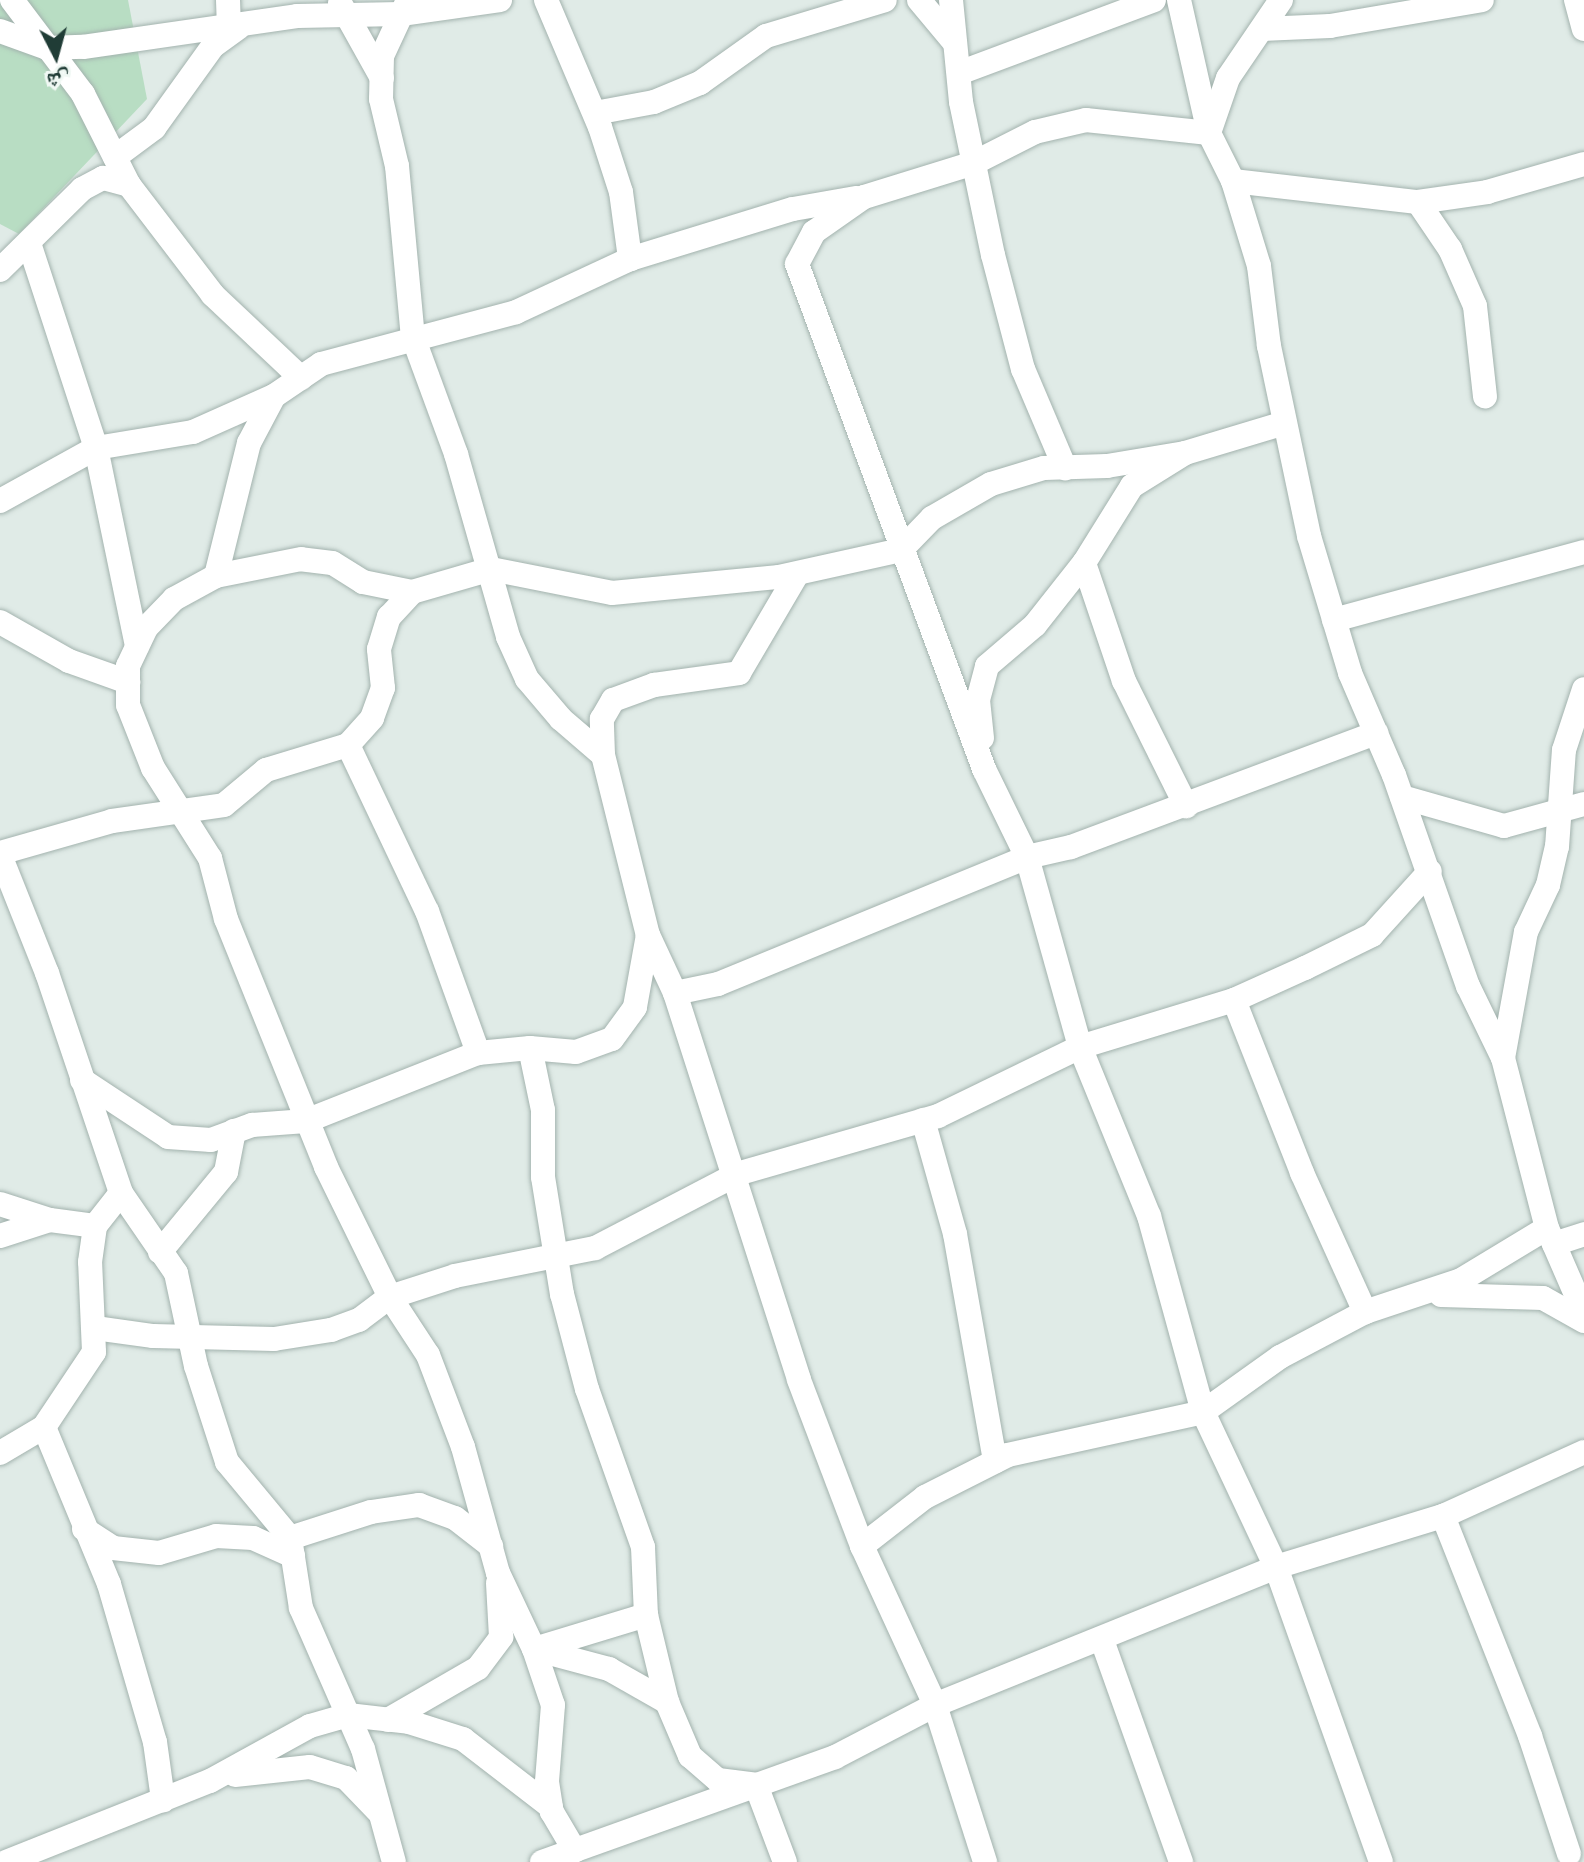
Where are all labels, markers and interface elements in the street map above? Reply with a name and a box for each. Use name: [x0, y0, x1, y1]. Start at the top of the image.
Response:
north arrow: [16, 16, 96, 96]
text: ش: [46, 66, 72, 95]

